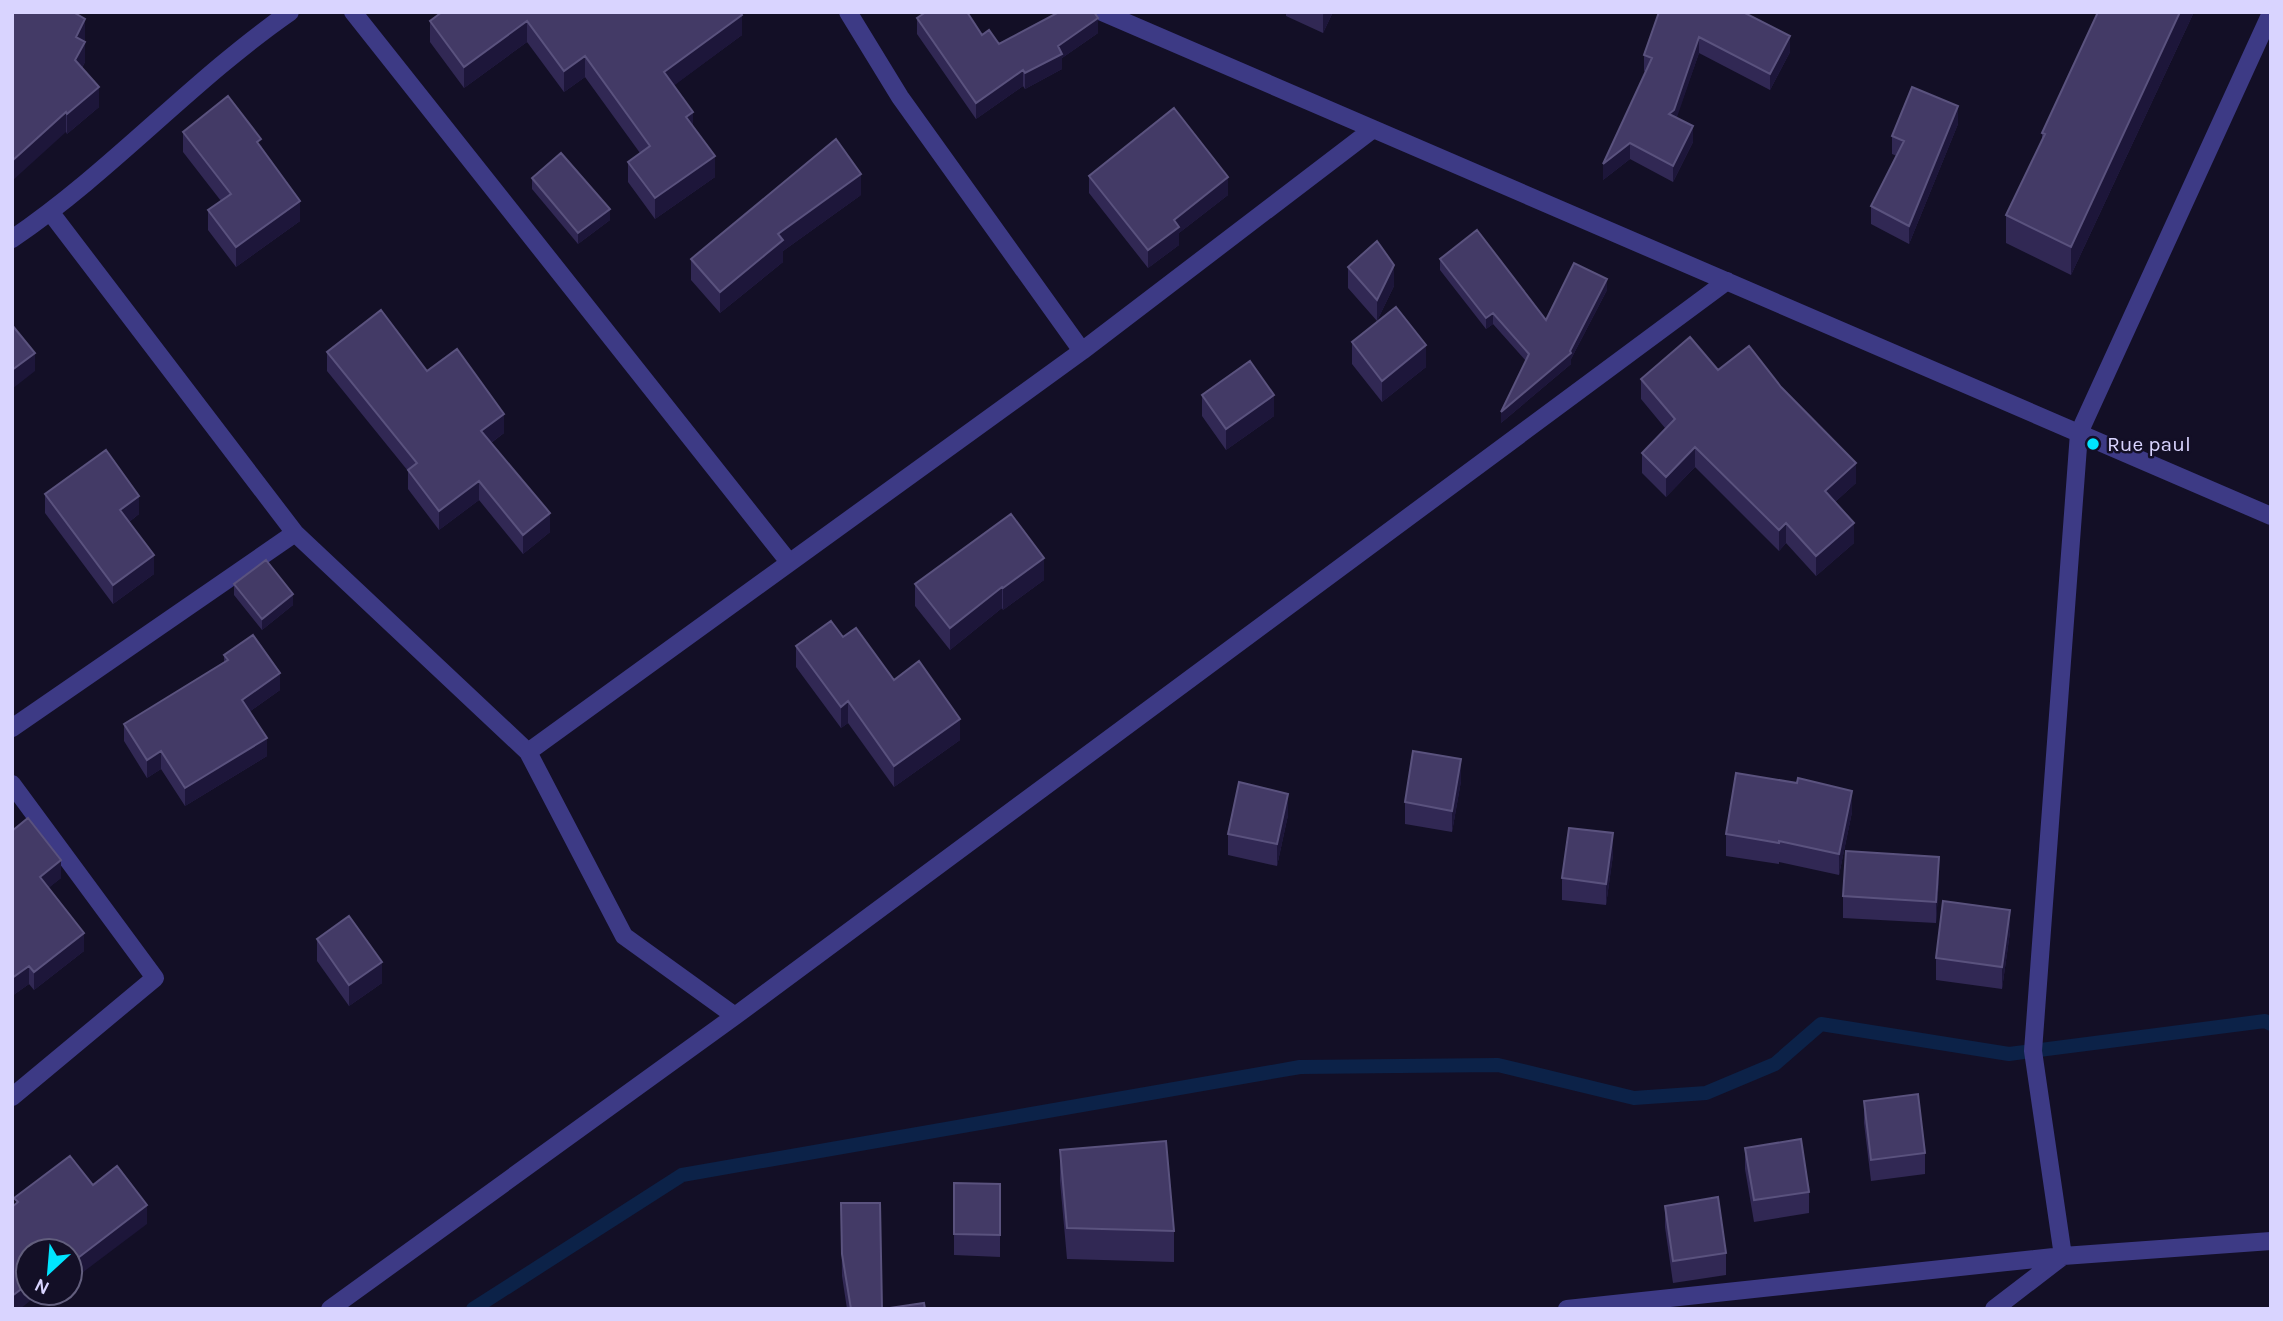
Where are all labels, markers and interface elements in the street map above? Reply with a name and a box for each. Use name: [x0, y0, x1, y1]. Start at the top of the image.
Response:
place label: Rue paul: [2107, 432, 2191, 456]
marker: Rue paul: [2085, 436, 2101, 452]
north arrow: [14, 1237, 84, 1307]
text: N: [31, 1274, 53, 1299]

